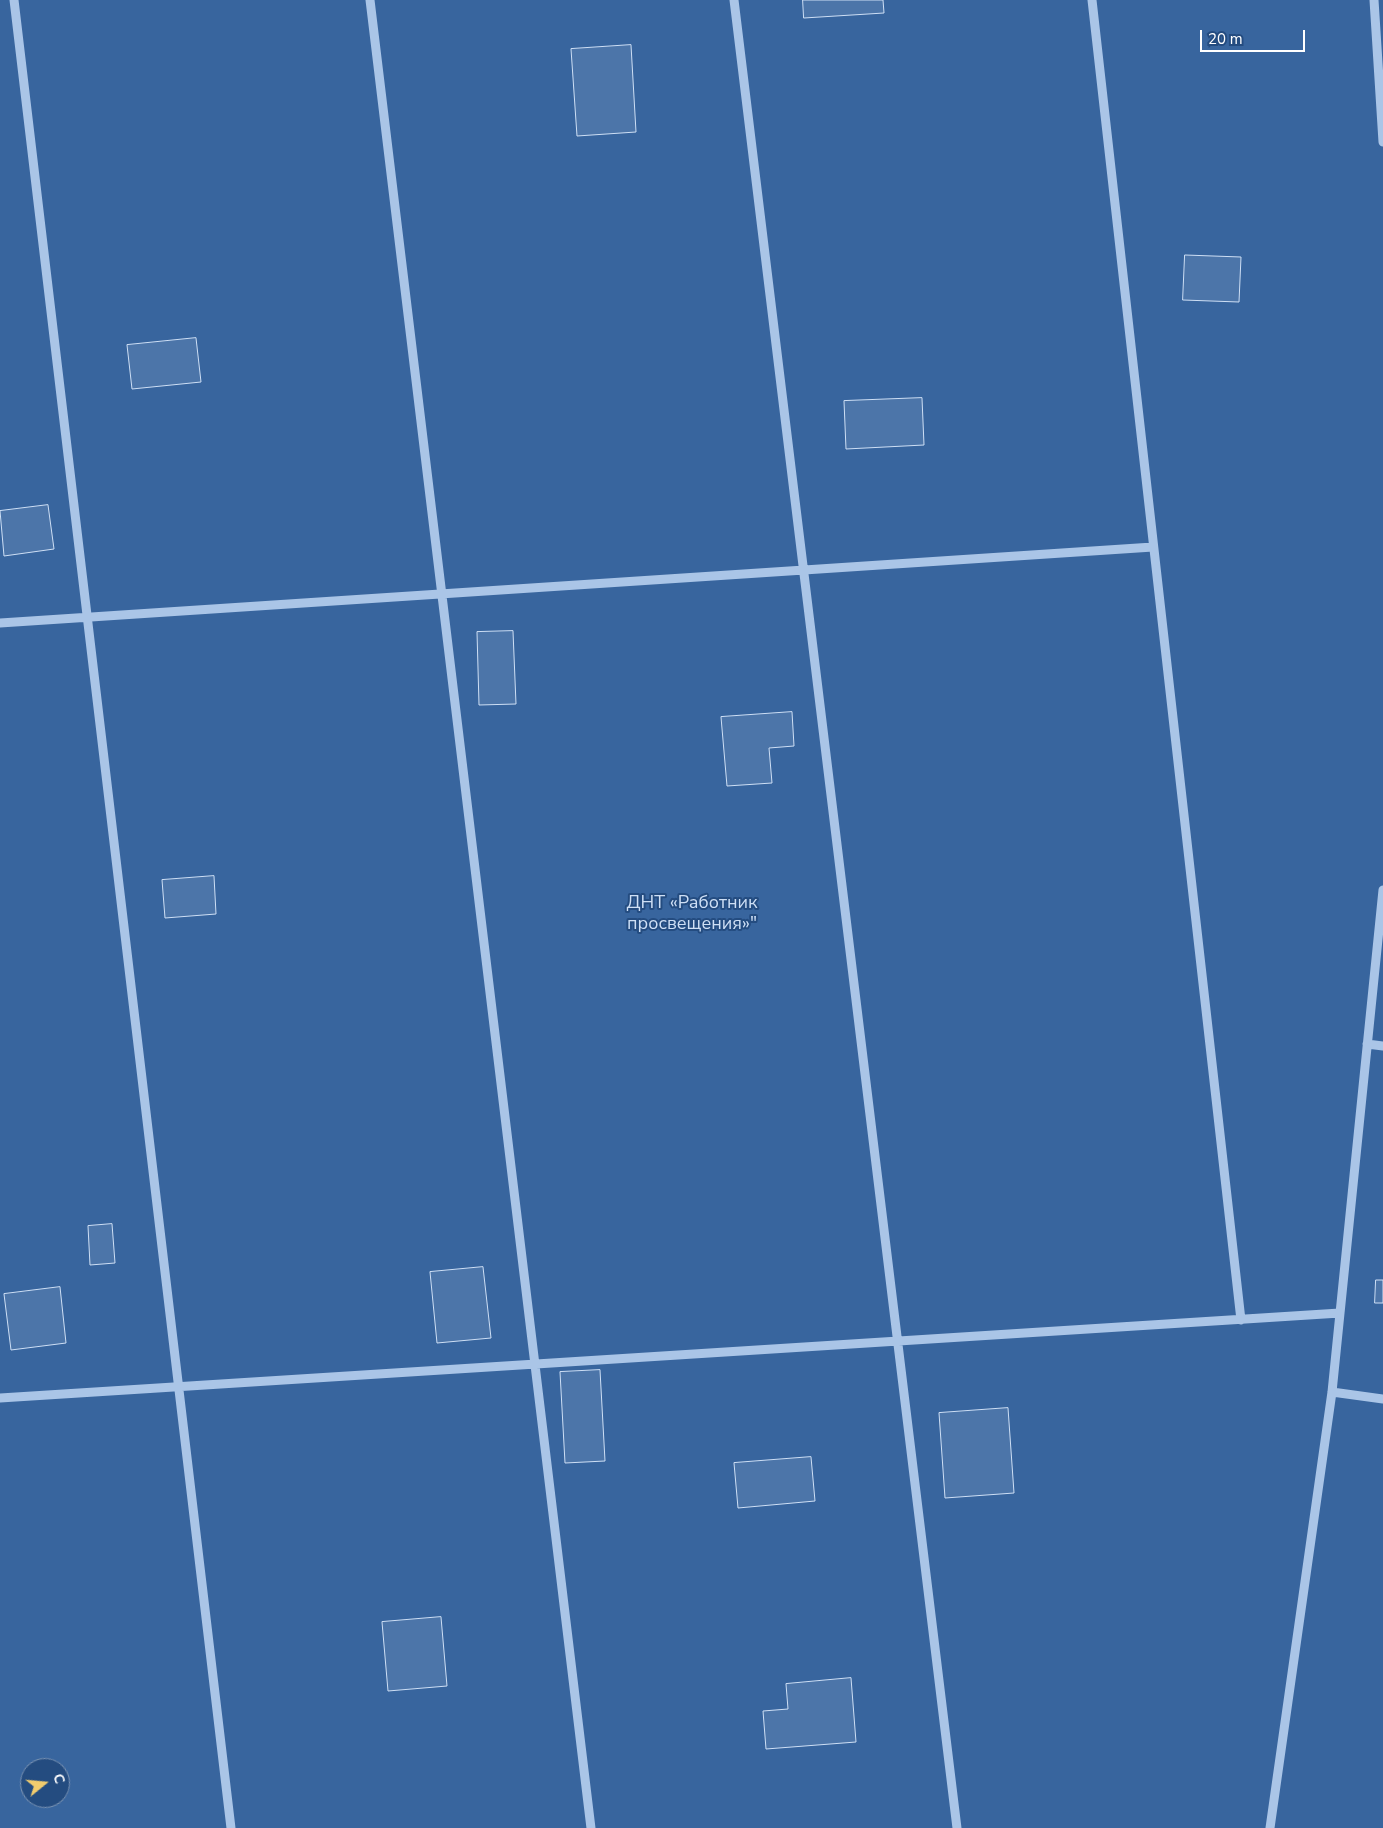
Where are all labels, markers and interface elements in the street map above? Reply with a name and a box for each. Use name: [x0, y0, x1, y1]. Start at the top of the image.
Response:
scale bar: [1203, 20, 1308, 52]
text: 20 m: [1208, 29, 1243, 49]
park label: ДНТ «Работник просвещения»": [627, 893, 757, 936]
north arrow: [20, 1758, 70, 1808]
text: С: [48, 1771, 69, 1786]

